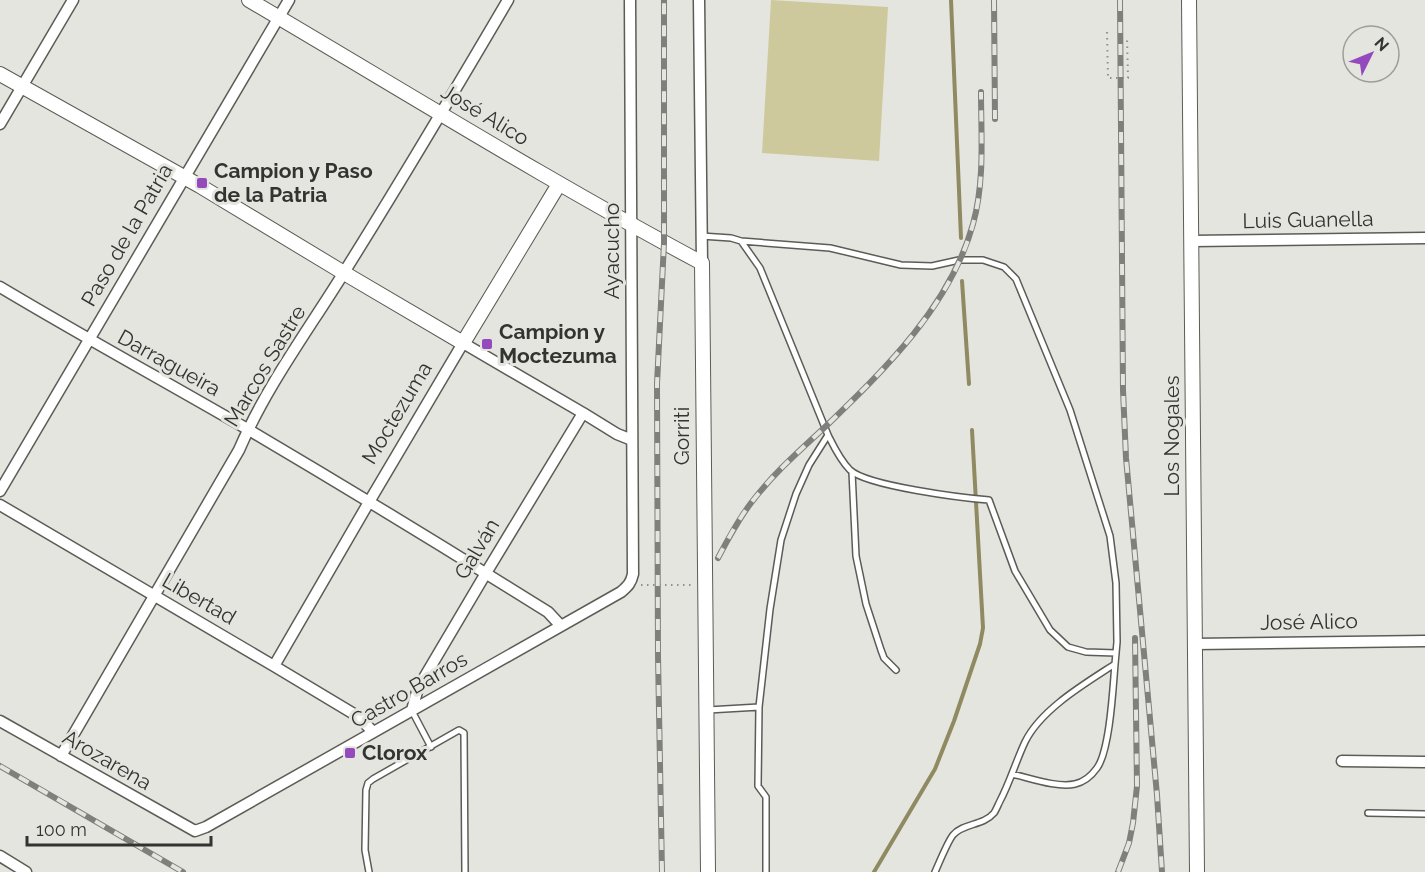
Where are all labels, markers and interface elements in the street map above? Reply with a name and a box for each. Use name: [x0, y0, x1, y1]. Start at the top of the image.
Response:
north arrow: [1341, 24, 1401, 84]
text: N: [1370, 33, 1393, 55]
street label: José Alico: [437, 79, 534, 151]
place label: Campion y Paso de la Patria: [214, 158, 373, 207]
street label: Paso de la Patria: [76, 159, 177, 310]
marker: Campion y Paso de la Patria: [195, 176, 209, 190]
street label: Ayacucho: [599, 203, 624, 299]
street label: Luis Guanella: [1242, 206, 1374, 233]
street label: Marcos Sastre: [219, 301, 311, 431]
place label: Campion y Moctezuma: [499, 319, 617, 368]
street label: Darragueira: [113, 324, 225, 401]
marker: Campion y Moctezuma: [480, 337, 494, 351]
street label: Moctezuma: [356, 357, 437, 468]
street label: Los Nogales: [1159, 375, 1184, 497]
street label: Gorriti: [669, 407, 694, 465]
street label: Galván: [449, 514, 504, 584]
street label: Libertad: [158, 567, 241, 630]
street label: José Alico: [1260, 608, 1358, 635]
street label: Castro Barros: [346, 646, 471, 733]
street label: Arozarena: [58, 724, 156, 795]
place label: Clorox: [362, 740, 428, 765]
marker: Clorox: [343, 746, 357, 760]
scale bar: [27, 809, 212, 847]
text: 100 m: [36, 819, 87, 840]

